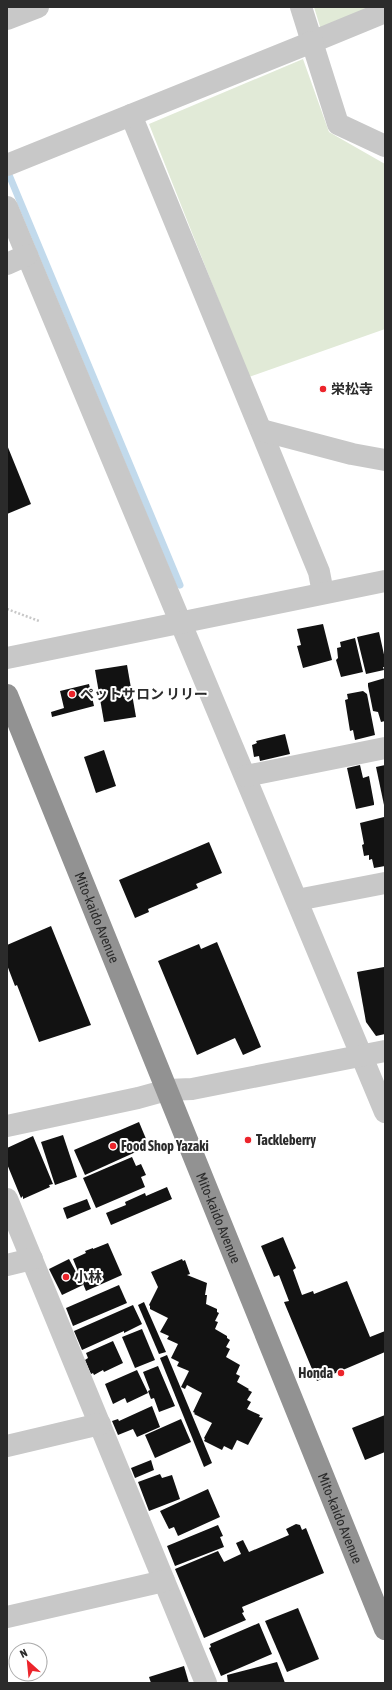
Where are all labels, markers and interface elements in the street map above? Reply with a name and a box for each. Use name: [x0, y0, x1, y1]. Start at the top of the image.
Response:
place label: 栄松寺: [331, 381, 373, 397]
marker: 栄松寺: [318, 384, 328, 394]
place label: ペットサロン リリー: [80, 686, 208, 702]
marker: ペットサロン リリー: [67, 689, 77, 699]
street label: Mito-kaido Avenue: [72, 870, 123, 965]
place label: Tackleberry: [256, 1132, 316, 1148]
marker: Tackleberry: [243, 1135, 253, 1145]
place label: Food Shop Yazaki: [121, 1138, 209, 1154]
marker: Food Shop Yazaki: [108, 1141, 118, 1151]
street label: Mito-kaido Avenue: [193, 1170, 244, 1266]
place label: 小林: [74, 1269, 102, 1285]
marker: 小林: [61, 1272, 71, 1282]
place label: Honda: [298, 1365, 333, 1381]
marker: Honda: [336, 1368, 346, 1378]
street label: Mito-kaido Avenue: [315, 1470, 366, 1566]
north arrow: [8, 1642, 48, 1682]
text: N: [18, 1646, 29, 1660]

